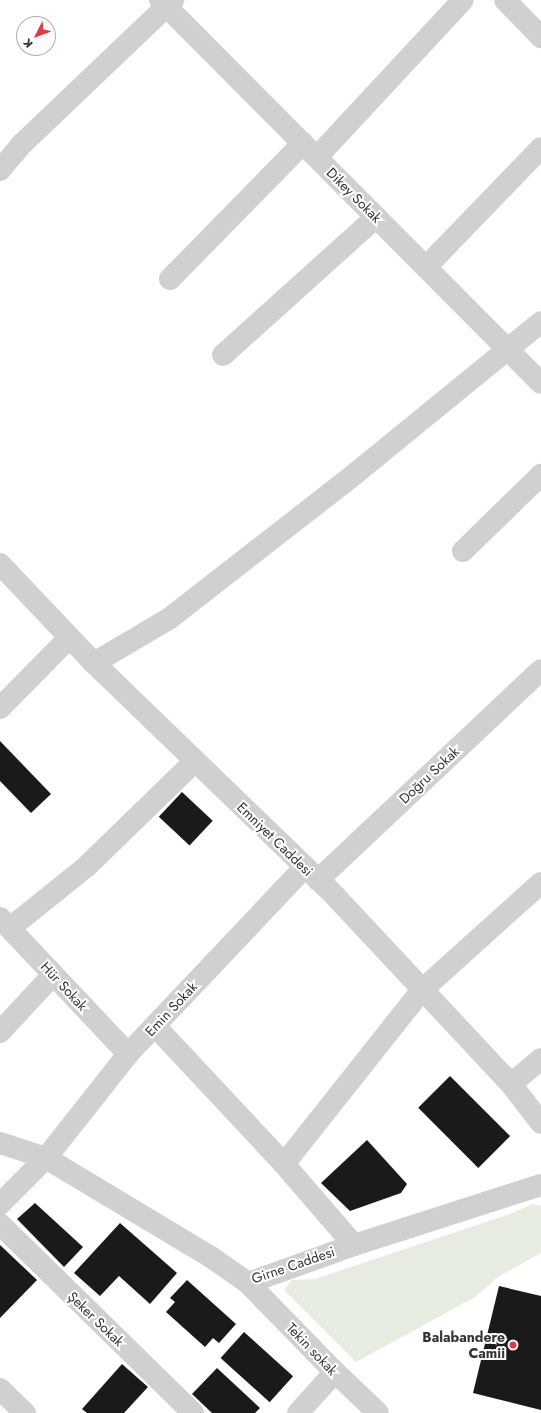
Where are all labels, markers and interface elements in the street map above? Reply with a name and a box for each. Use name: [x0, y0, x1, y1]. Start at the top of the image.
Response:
north arrow: [16, 16, 56, 56]
text: K: [19, 35, 36, 52]
street label: Dikey Sokak: [323, 164, 385, 226]
street label: Doğru Sokak: [396, 743, 462, 807]
street label: Emniyet Caddesi: [234, 799, 316, 879]
street label: Hür Sokak: [37, 958, 91, 1014]
street label: Emin Sokak: [142, 978, 200, 1040]
street label: Girne Caddesi: [249, 1243, 337, 1287]
street label: Şeker Sokak: [64, 1288, 128, 1350]
street label: Tekin sokak: [283, 1319, 341, 1379]
place label: Balabandere Camii: [422, 1329, 505, 1362]
marker: Balabandere Camii: [508, 1340, 518, 1350]

